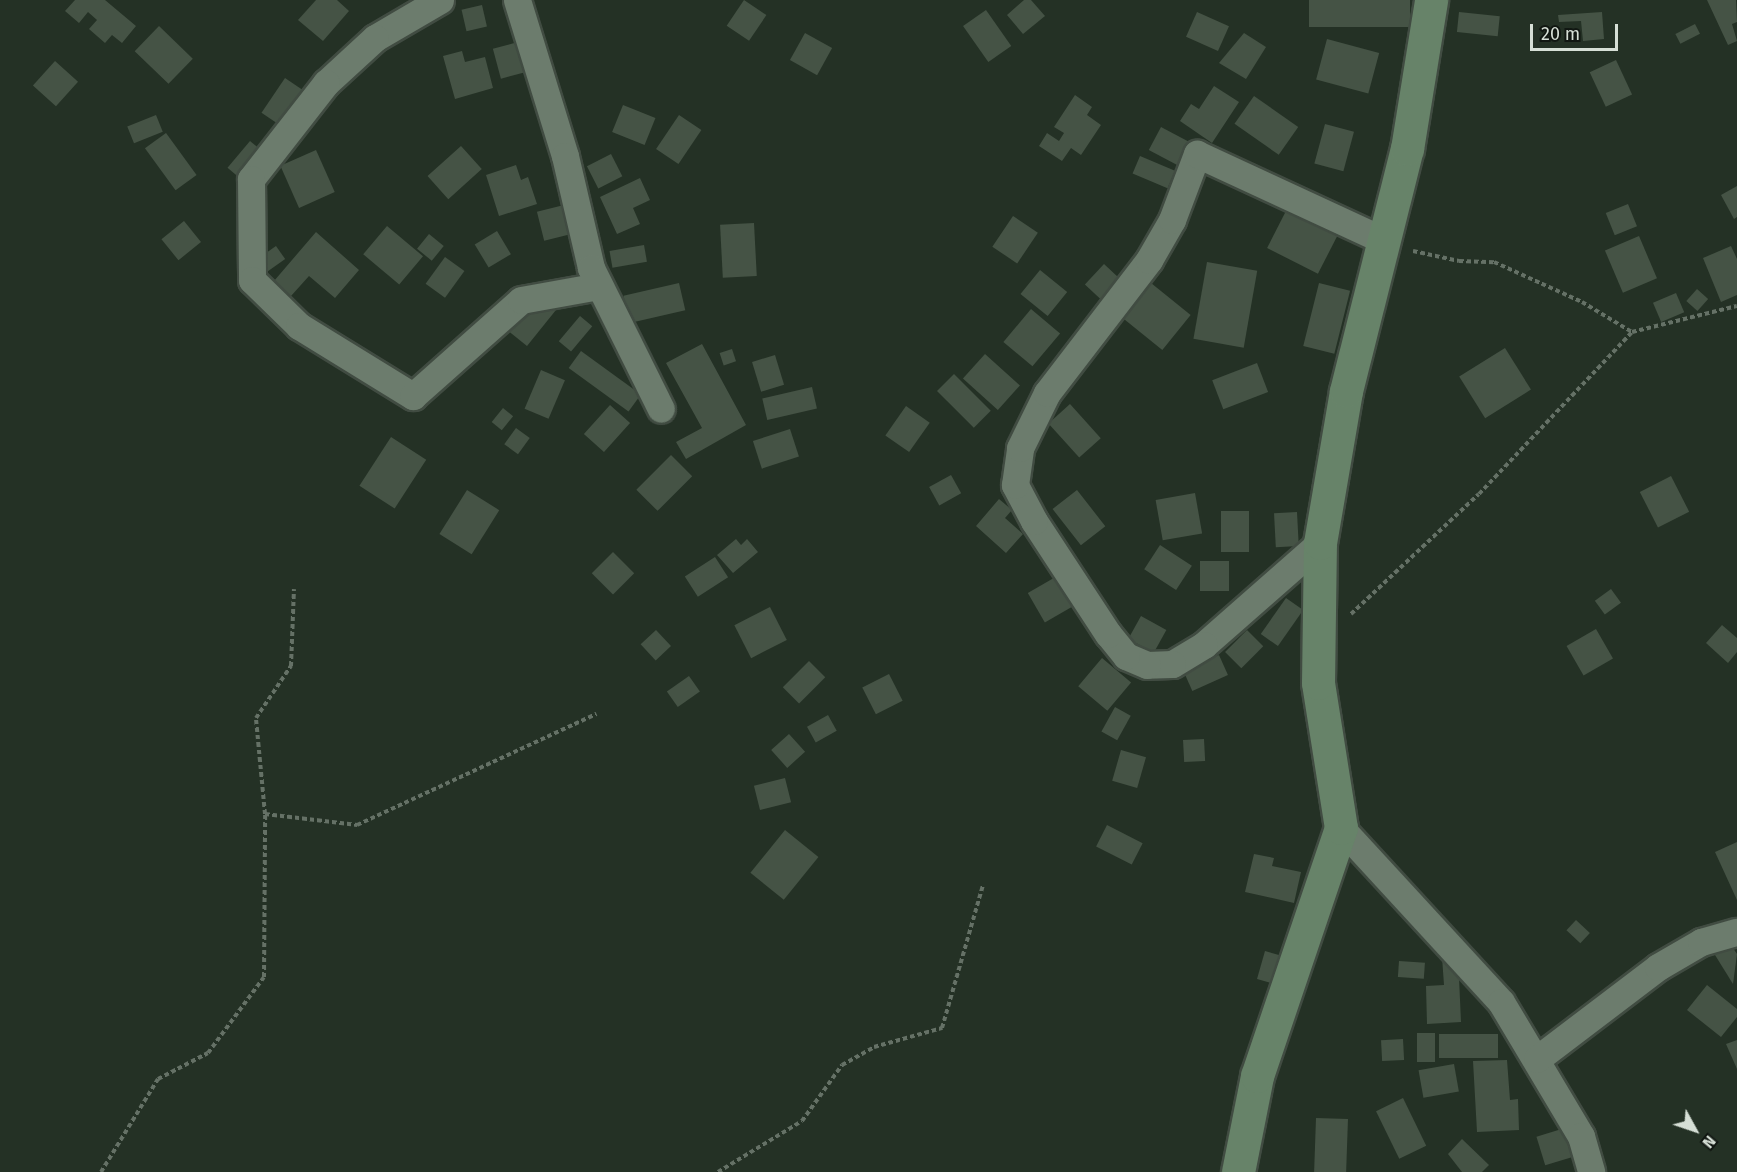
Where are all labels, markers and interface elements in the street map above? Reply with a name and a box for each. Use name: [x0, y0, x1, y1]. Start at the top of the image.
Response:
scale bar: [1533, 12, 1622, 50]
text: 20 m: [1541, 23, 1580, 45]
north arrow: [1665, 1100, 1725, 1160]
text: N: [1698, 1132, 1720, 1152]

